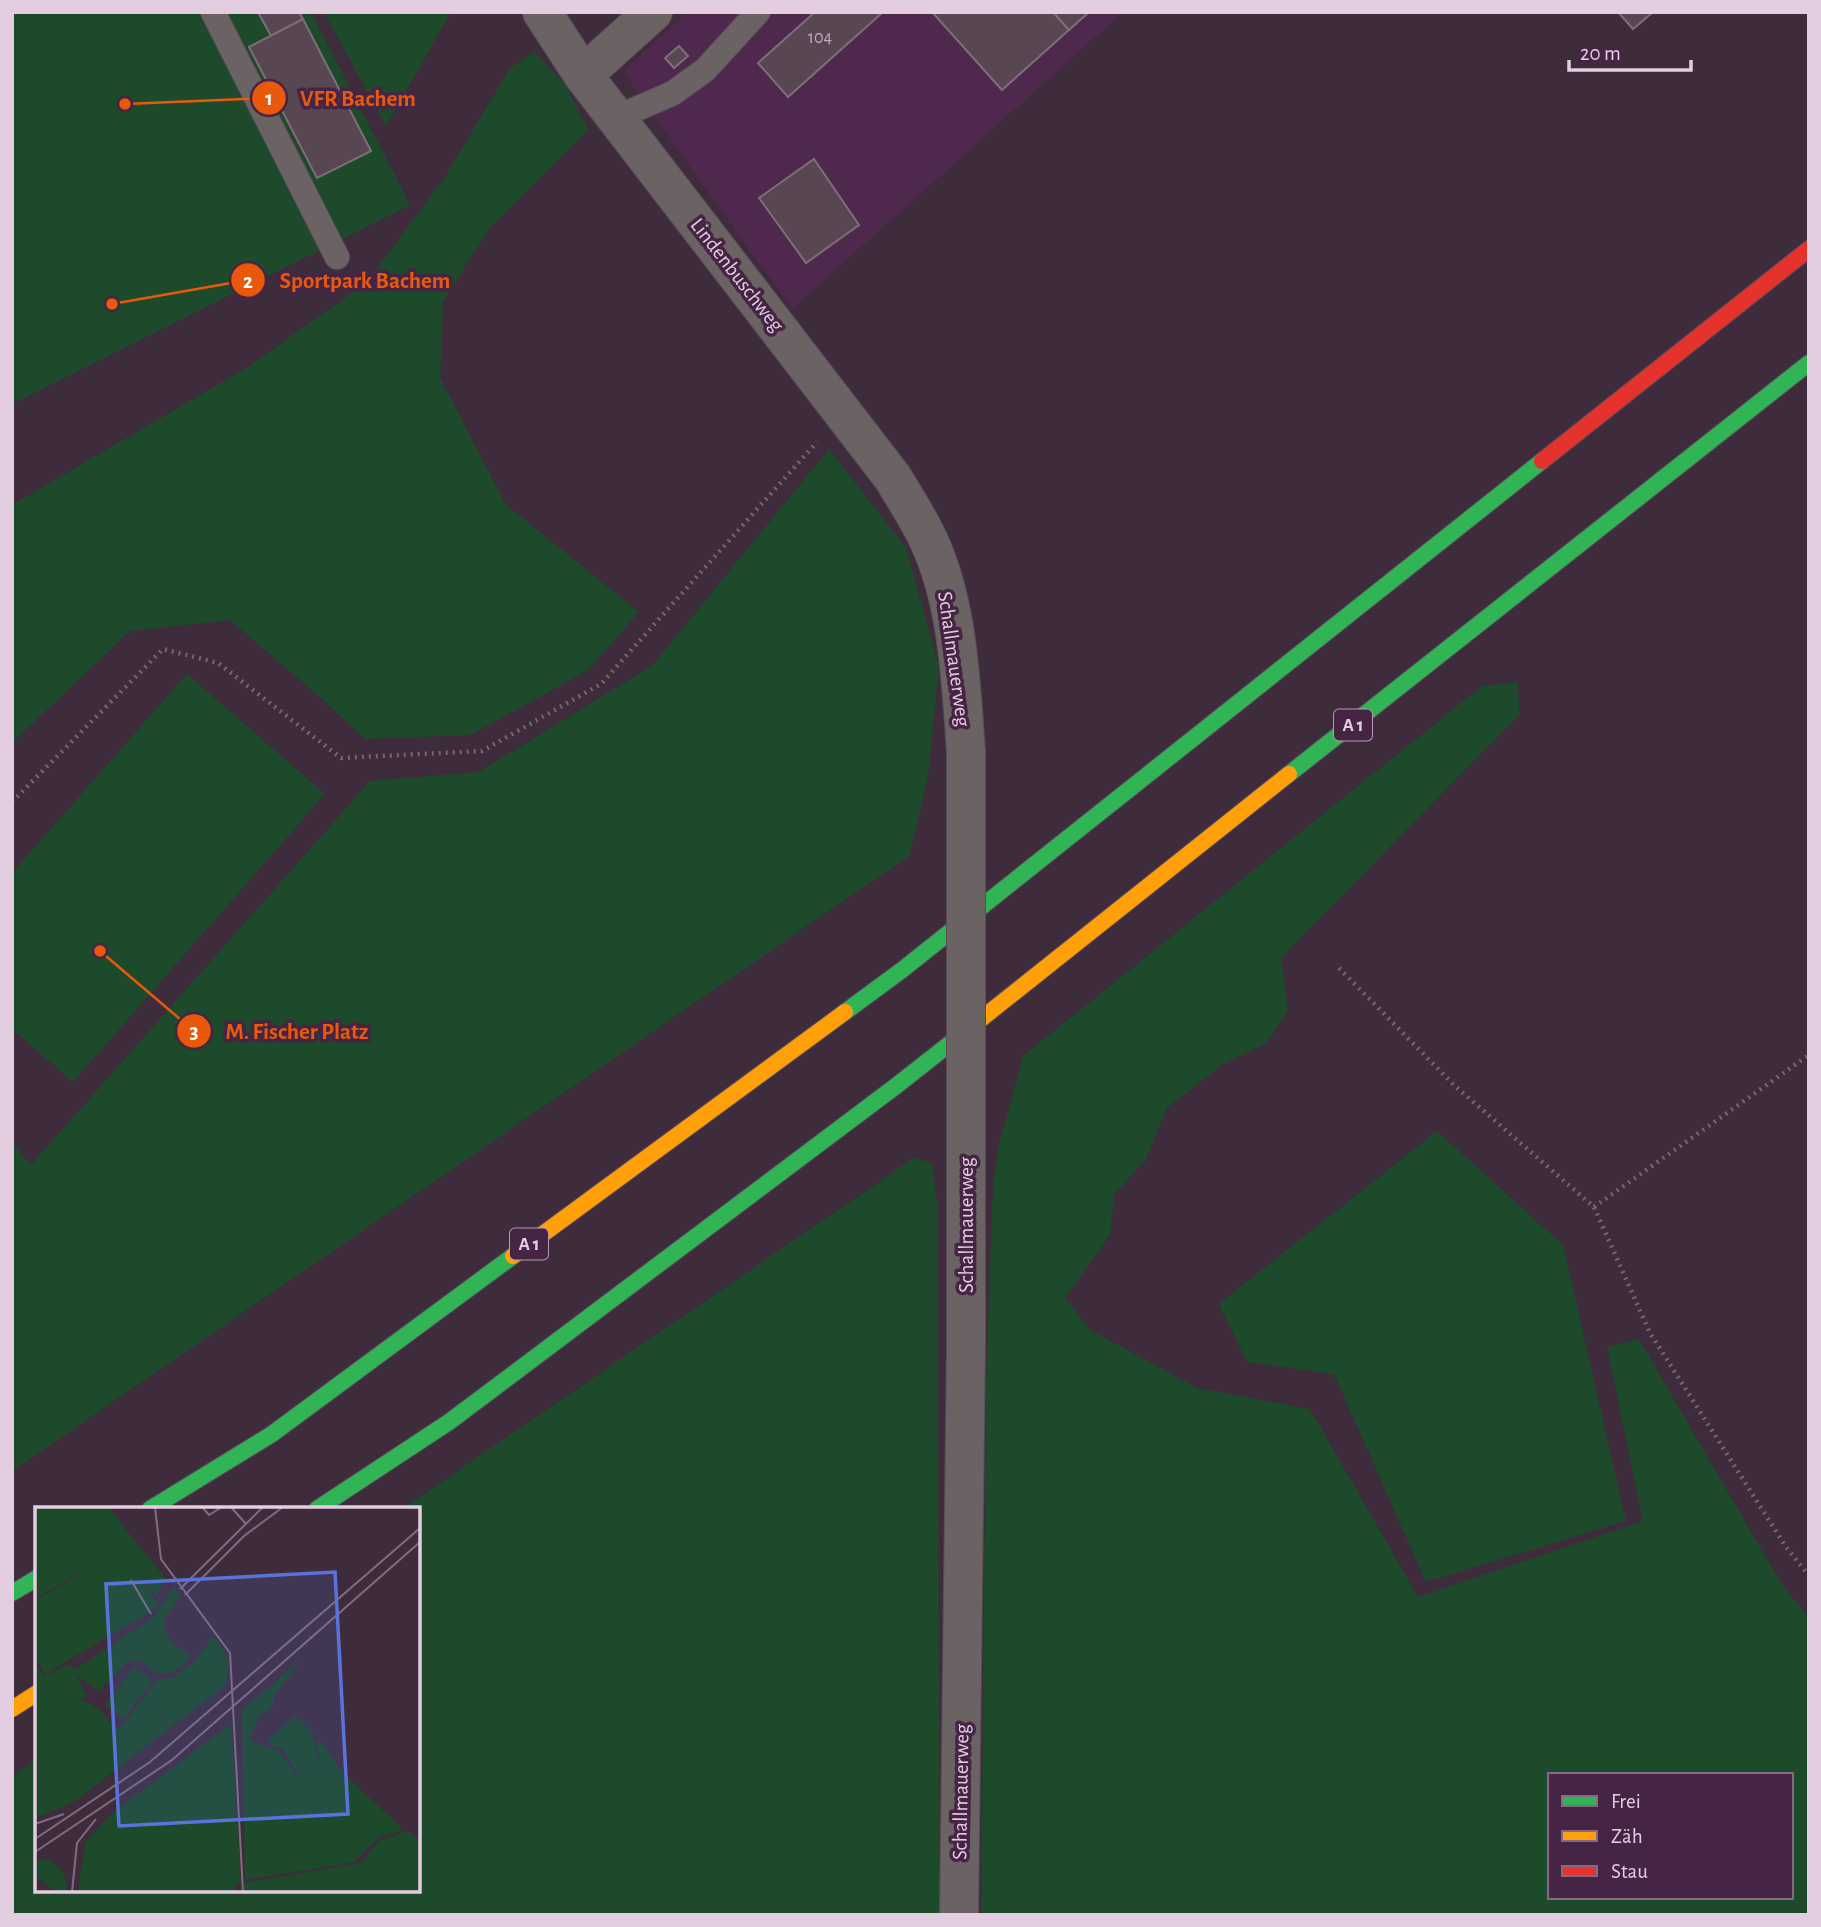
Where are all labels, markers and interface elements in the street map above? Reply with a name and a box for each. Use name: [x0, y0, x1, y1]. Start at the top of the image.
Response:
scale bar: [1569, 28, 1692, 72]
house number: 104: [808, 29, 833, 47]
text: 20 m: [1580, 43, 1621, 64]
callout: VFR Bachem: [251, 76, 430, 120]
text: 1: [265, 88, 273, 109]
text: VFR Bachem: [300, 88, 416, 111]
street label: Lindenbuschweg: [686, 214, 788, 336]
callout: Sportpark Bachem: [231, 258, 464, 302]
text: Sportpark Bachem: [280, 270, 450, 293]
text: 2: [243, 271, 253, 292]
street label: Schallmauerweg: [934, 590, 974, 729]
road number: A 1: [1334, 710, 1372, 740]
callout: M. Fischer Platz: [176, 1009, 382, 1053]
text: 3: [189, 1021, 199, 1042]
text: M. Fischer Platz: [225, 1021, 369, 1044]
street label: Schallmauerweg: [956, 1156, 977, 1293]
road number: A 1: [510, 1228, 548, 1260]
inset map: [35, 1507, 420, 1892]
street label: Schallmauerweg: [949, 1723, 973, 1860]
legend: [1548, 1773, 1793, 1899]
text: Frei: [1611, 1791, 1641, 1812]
text: Zäh: [1611, 1826, 1643, 1847]
text: Stau: [1611, 1861, 1648, 1882]

